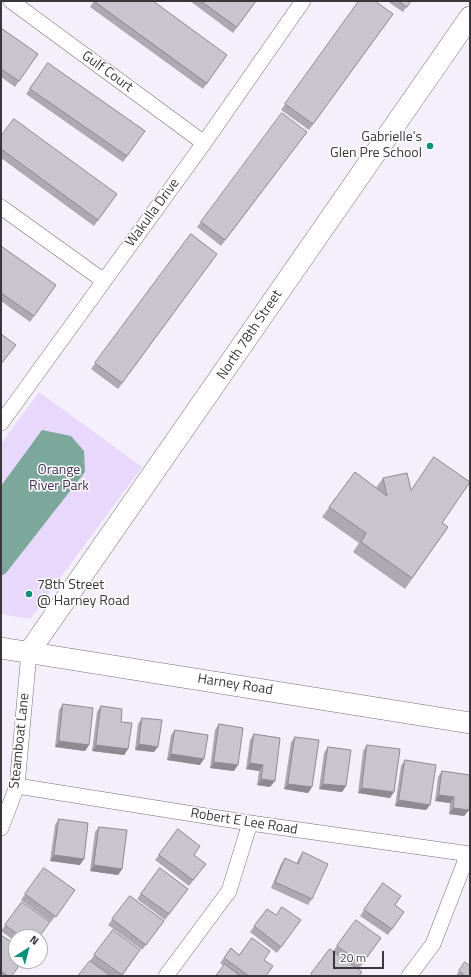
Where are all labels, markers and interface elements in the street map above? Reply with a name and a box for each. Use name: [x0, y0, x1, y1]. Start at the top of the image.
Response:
street label: Gulf Court: [78, 48, 136, 96]
place label: Gabrielle's Glen Pre School: [330, 130, 422, 162]
marker: Gabrielle's Glen Pre School: [425, 141, 435, 151]
street label: Wakulla Drive: [123, 175, 183, 251]
street label: North 78th Street: [214, 287, 286, 383]
park label: Orange River Park: [29, 463, 89, 496]
place label: 78th Street @ Harney Road: [37, 578, 130, 610]
marker: 78th Street @ Harney Road: [24, 589, 34, 599]
street label: Harney Road: [196, 671, 274, 699]
street label: Steamboat Lane: [7, 692, 33, 790]
street label: Robert E Lee Road: [189, 805, 299, 839]
north arrow: [8, 929, 48, 969]
text: N: [27, 931, 42, 949]
scale bar: [335, 943, 386, 969]
text: 20 m: [340, 948, 366, 967]

